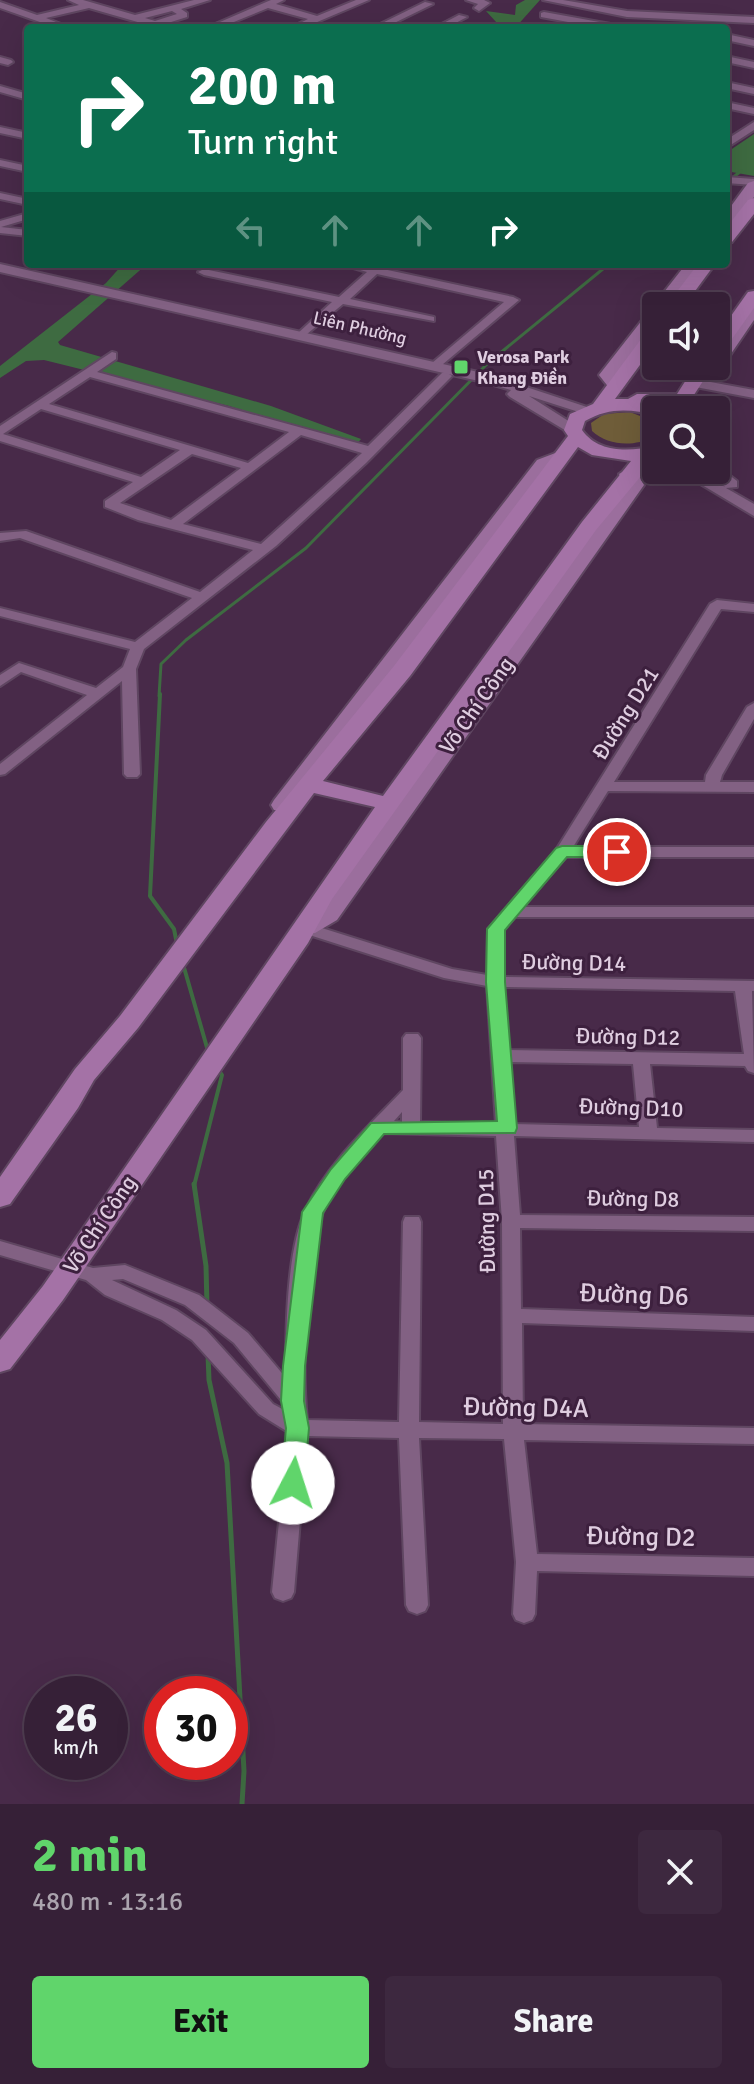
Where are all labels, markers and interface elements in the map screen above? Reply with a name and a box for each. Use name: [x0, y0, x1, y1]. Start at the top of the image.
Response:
text: 200 m: [188, 51, 336, 120]
icon: right: [56, 56, 160, 160]
text: Turn right: [188, 120, 338, 165]
icon: left: [229, 208, 273, 252]
icon: ahead: [313, 208, 357, 252]
icon: ahead: [397, 208, 441, 252]
icon: right: [481, 208, 525, 252]
map controls: [642, 292, 730, 484]
button: sound: [642, 292, 730, 380]
street label: Liên Phường: [311, 307, 409, 349]
place label: Verosa Park Khang Điền: [477, 346, 570, 389]
marker: Verosa Park Khang Điền: [452, 358, 470, 376]
button: search: [642, 396, 730, 484]
street label: Võ Chí Công: [433, 652, 520, 759]
street label: Đường D21: [586, 662, 665, 765]
pin: [583, 818, 651, 886]
icon: arrive: [595, 830, 639, 874]
street label: Đường D14: [521, 948, 627, 977]
street label: Đường D12: [575, 1022, 681, 1051]
street label: Đường D10: [578, 1092, 684, 1123]
street label: Đường D15: [472, 1168, 501, 1274]
street label: Võ Chí Công: [57, 1170, 142, 1278]
street label: Đường D8: [586, 1184, 680, 1213]
street label: Đường D6: [579, 1277, 689, 1313]
street label: Đường D4A: [463, 1391, 589, 1425]
position arrow: [251, 1441, 335, 1525]
street label: Đường D2: [586, 1520, 696, 1554]
speed limit sign: 30: [144, 1676, 248, 1780]
text: 26: [54, 1693, 98, 1743]
text: km/h: [53, 1735, 99, 1760]
text: 2 min: [32, 1826, 148, 1885]
button: close: [638, 1830, 722, 1914]
text: 480 m · 13:16: [32, 1886, 183, 1918]
button: Exit: [32, 1976, 369, 2068]
button: Share: [385, 1976, 722, 2068]

